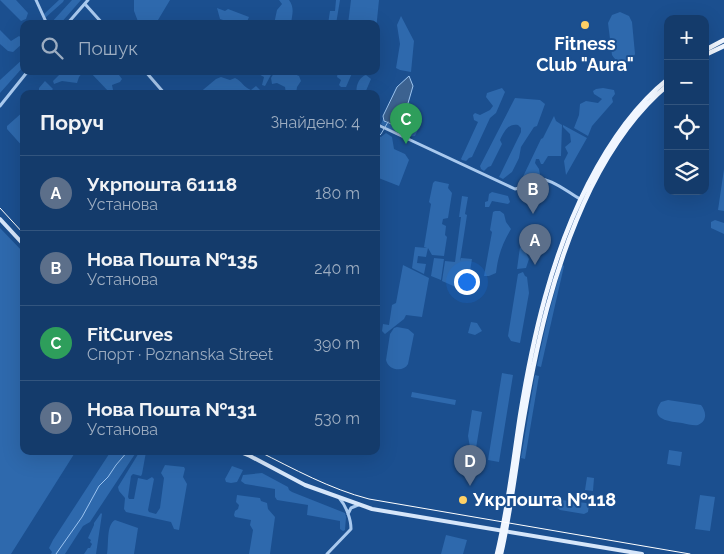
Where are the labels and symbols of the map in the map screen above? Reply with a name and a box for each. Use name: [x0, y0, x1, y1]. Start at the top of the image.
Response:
marker: Fitness Club "Aura": [579, 19, 591, 31]
place label: Fitness Club "Aura": [536, 33, 634, 75]
pin: C: [390, 103, 422, 144]
pin: B: [517, 173, 549, 214]
pin: A: [519, 224, 551, 265]
your location: [454, 269, 480, 295]
pin: D: [454, 445, 486, 486]
place label: Укрпошта №118: [472, 489, 616, 510]
marker: Укрпошта №118: [457, 494, 469, 506]

